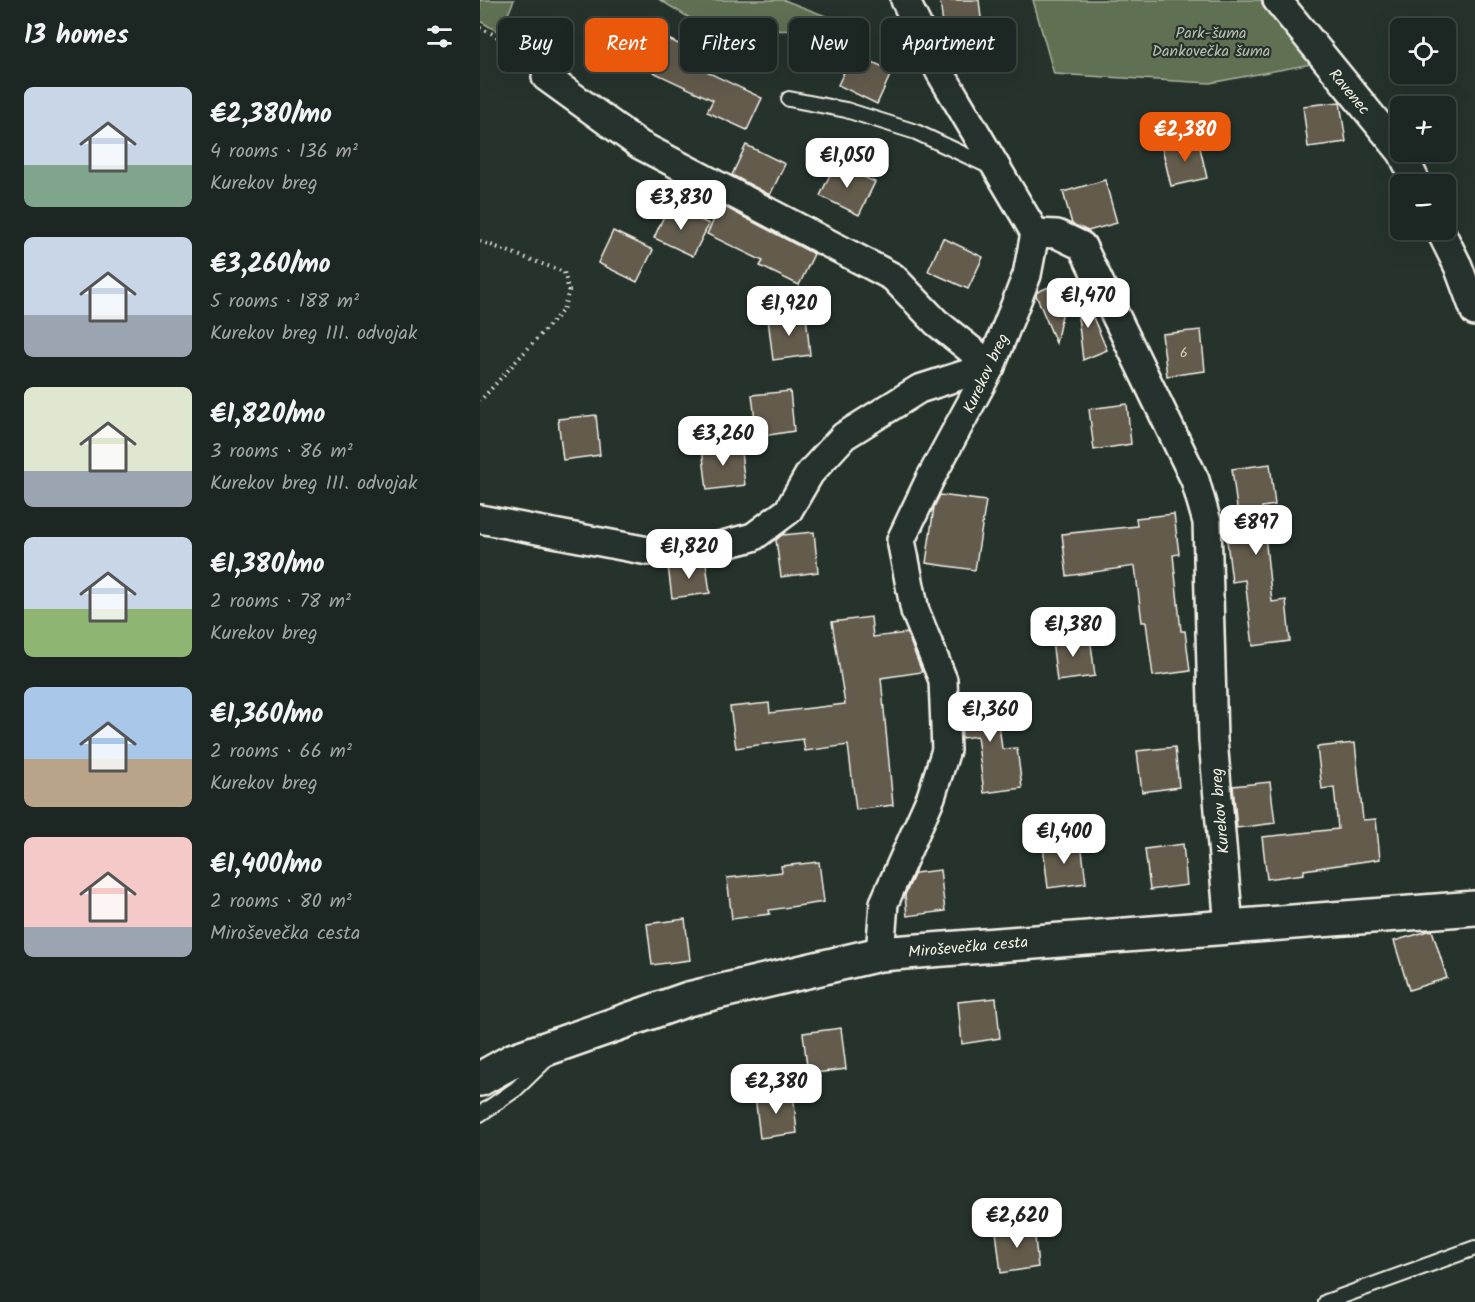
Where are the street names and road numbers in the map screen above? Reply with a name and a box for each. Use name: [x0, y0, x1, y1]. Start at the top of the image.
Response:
street label: Ravenec: [1322, 63, 1376, 121]
street label: Kurekov breg: [957, 329, 1016, 418]
street label: Kurekov breg: [1204, 767, 1237, 855]
street label: Miroševečka cesta: [907, 930, 1029, 965]

